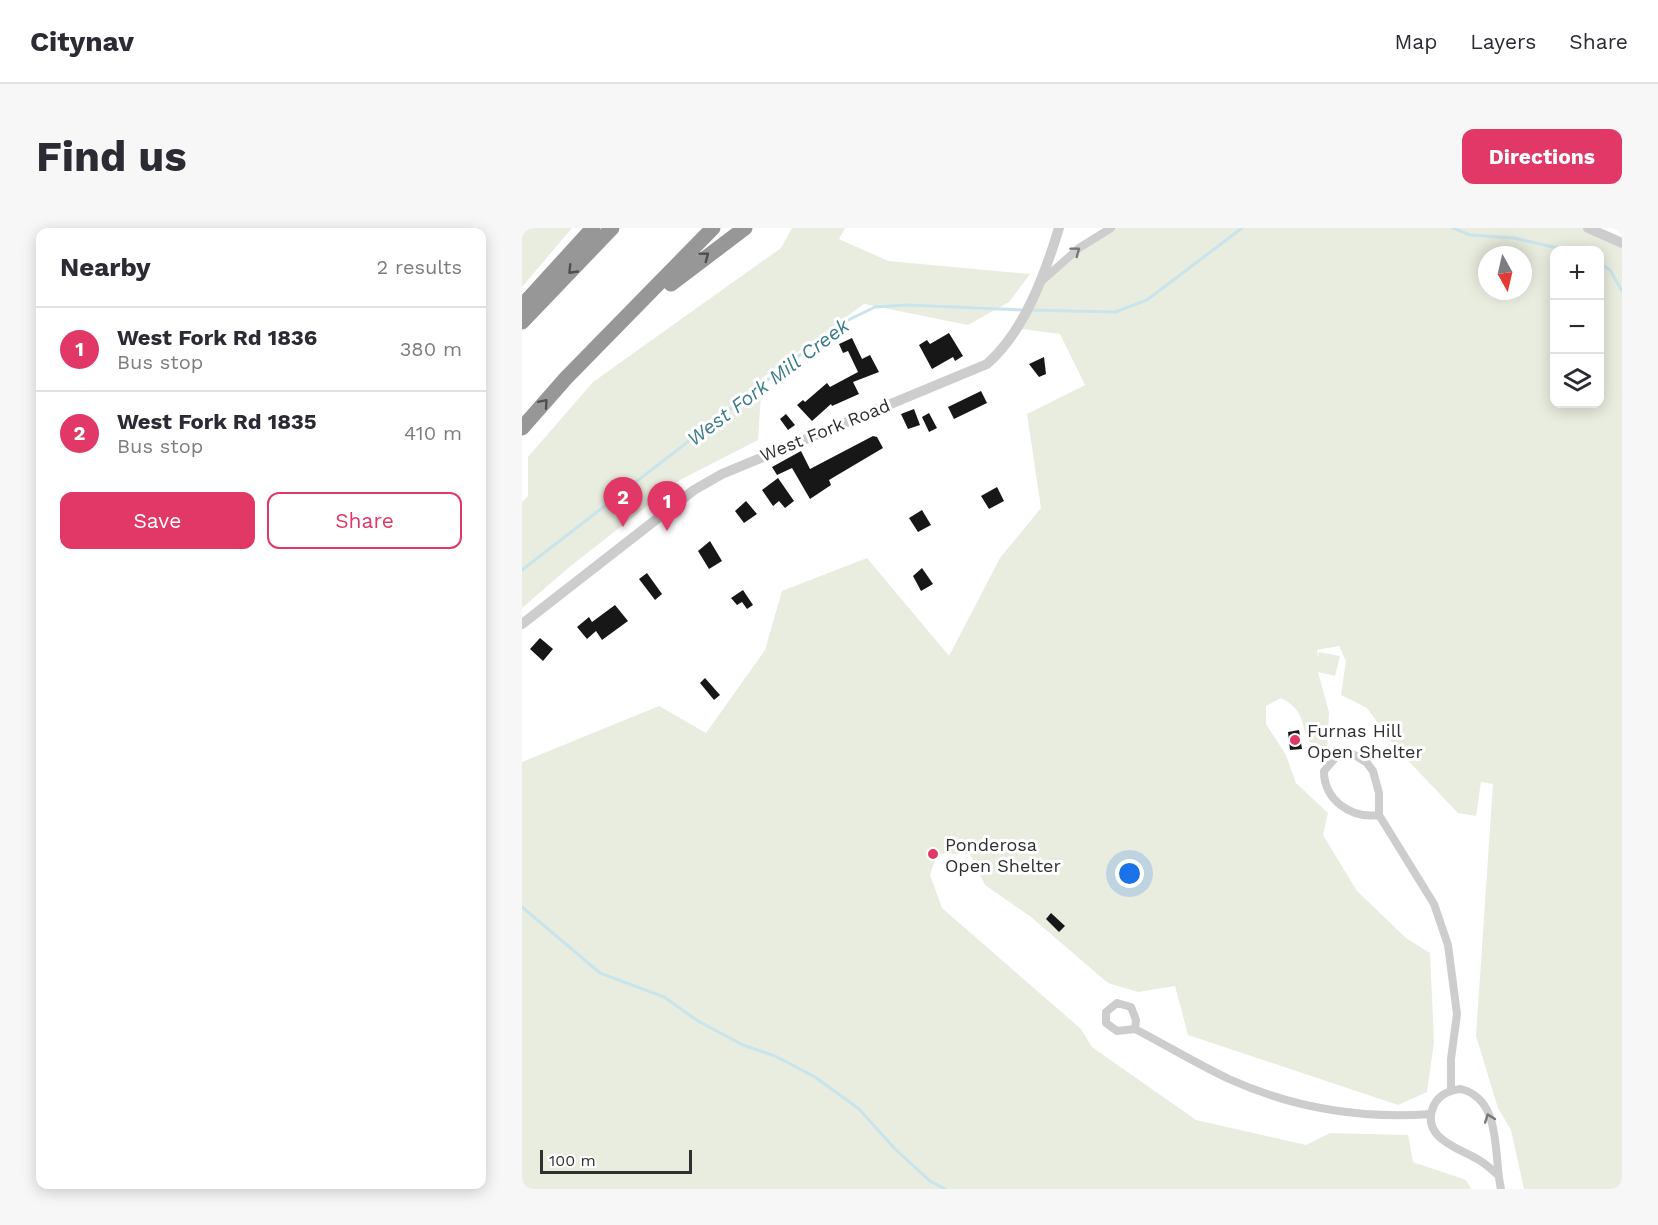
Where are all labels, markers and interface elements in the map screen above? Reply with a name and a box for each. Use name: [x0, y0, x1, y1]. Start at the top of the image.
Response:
text: Citynav: [30, 25, 134, 58]
text: Map: [1394, 29, 1437, 54]
text: Layers: [1470, 29, 1536, 54]
text: Share: [1569, 29, 1628, 54]
button: Directions: [1462, 129, 1622, 184]
text: Find us: [36, 132, 187, 181]
north arrow: [1478, 246, 1532, 300]
map controls: [1550, 246, 1604, 408]
button: +: [1550, 246, 1604, 300]
one-way arrow: [1069, 248, 1080, 259]
text: Nearby: [60, 252, 151, 282]
one-way arrow: [698, 253, 709, 264]
text: 2 results: [377, 255, 462, 279]
one-way arrow: [568, 263, 579, 274]
button: −: [1550, 300, 1604, 354]
water label: West Fork Mill Creek: [682, 313, 855, 451]
text: West Fork Rd 1836: [117, 325, 317, 350]
text: 1: [75, 337, 84, 361]
text: 380 m: [400, 337, 462, 361]
text: Bus stop: [117, 350, 203, 374]
button: layers: [1550, 354, 1604, 408]
street label: West Fork Road: [757, 394, 893, 466]
one-way arrow: [537, 399, 548, 410]
text: West Fork Rd 1835: [117, 409, 317, 434]
text: 2: [74, 421, 85, 445]
text: 410 m: [404, 421, 462, 445]
text: Bus stop: [117, 434, 203, 458]
pin: 2: [604, 478, 642, 527]
pin: 1: [648, 482, 686, 531]
button: Save: [60, 492, 255, 549]
button: Share: [267, 492, 462, 549]
place label: Furnas Hill Open Shelter: [1307, 720, 1423, 762]
marker: Furnas Hill Open Shelter: [1288, 733, 1302, 747]
place label: Ponderosa Open Shelter: [945, 834, 1061, 876]
marker: Ponderosa Open Shelter: [926, 847, 940, 861]
your location: [1115, 859, 1144, 888]
one-way arrow: [1484, 1113, 1497, 1123]
scale bar: [540, 1147, 692, 1174]
text: 100 m: [549, 1151, 596, 1170]

